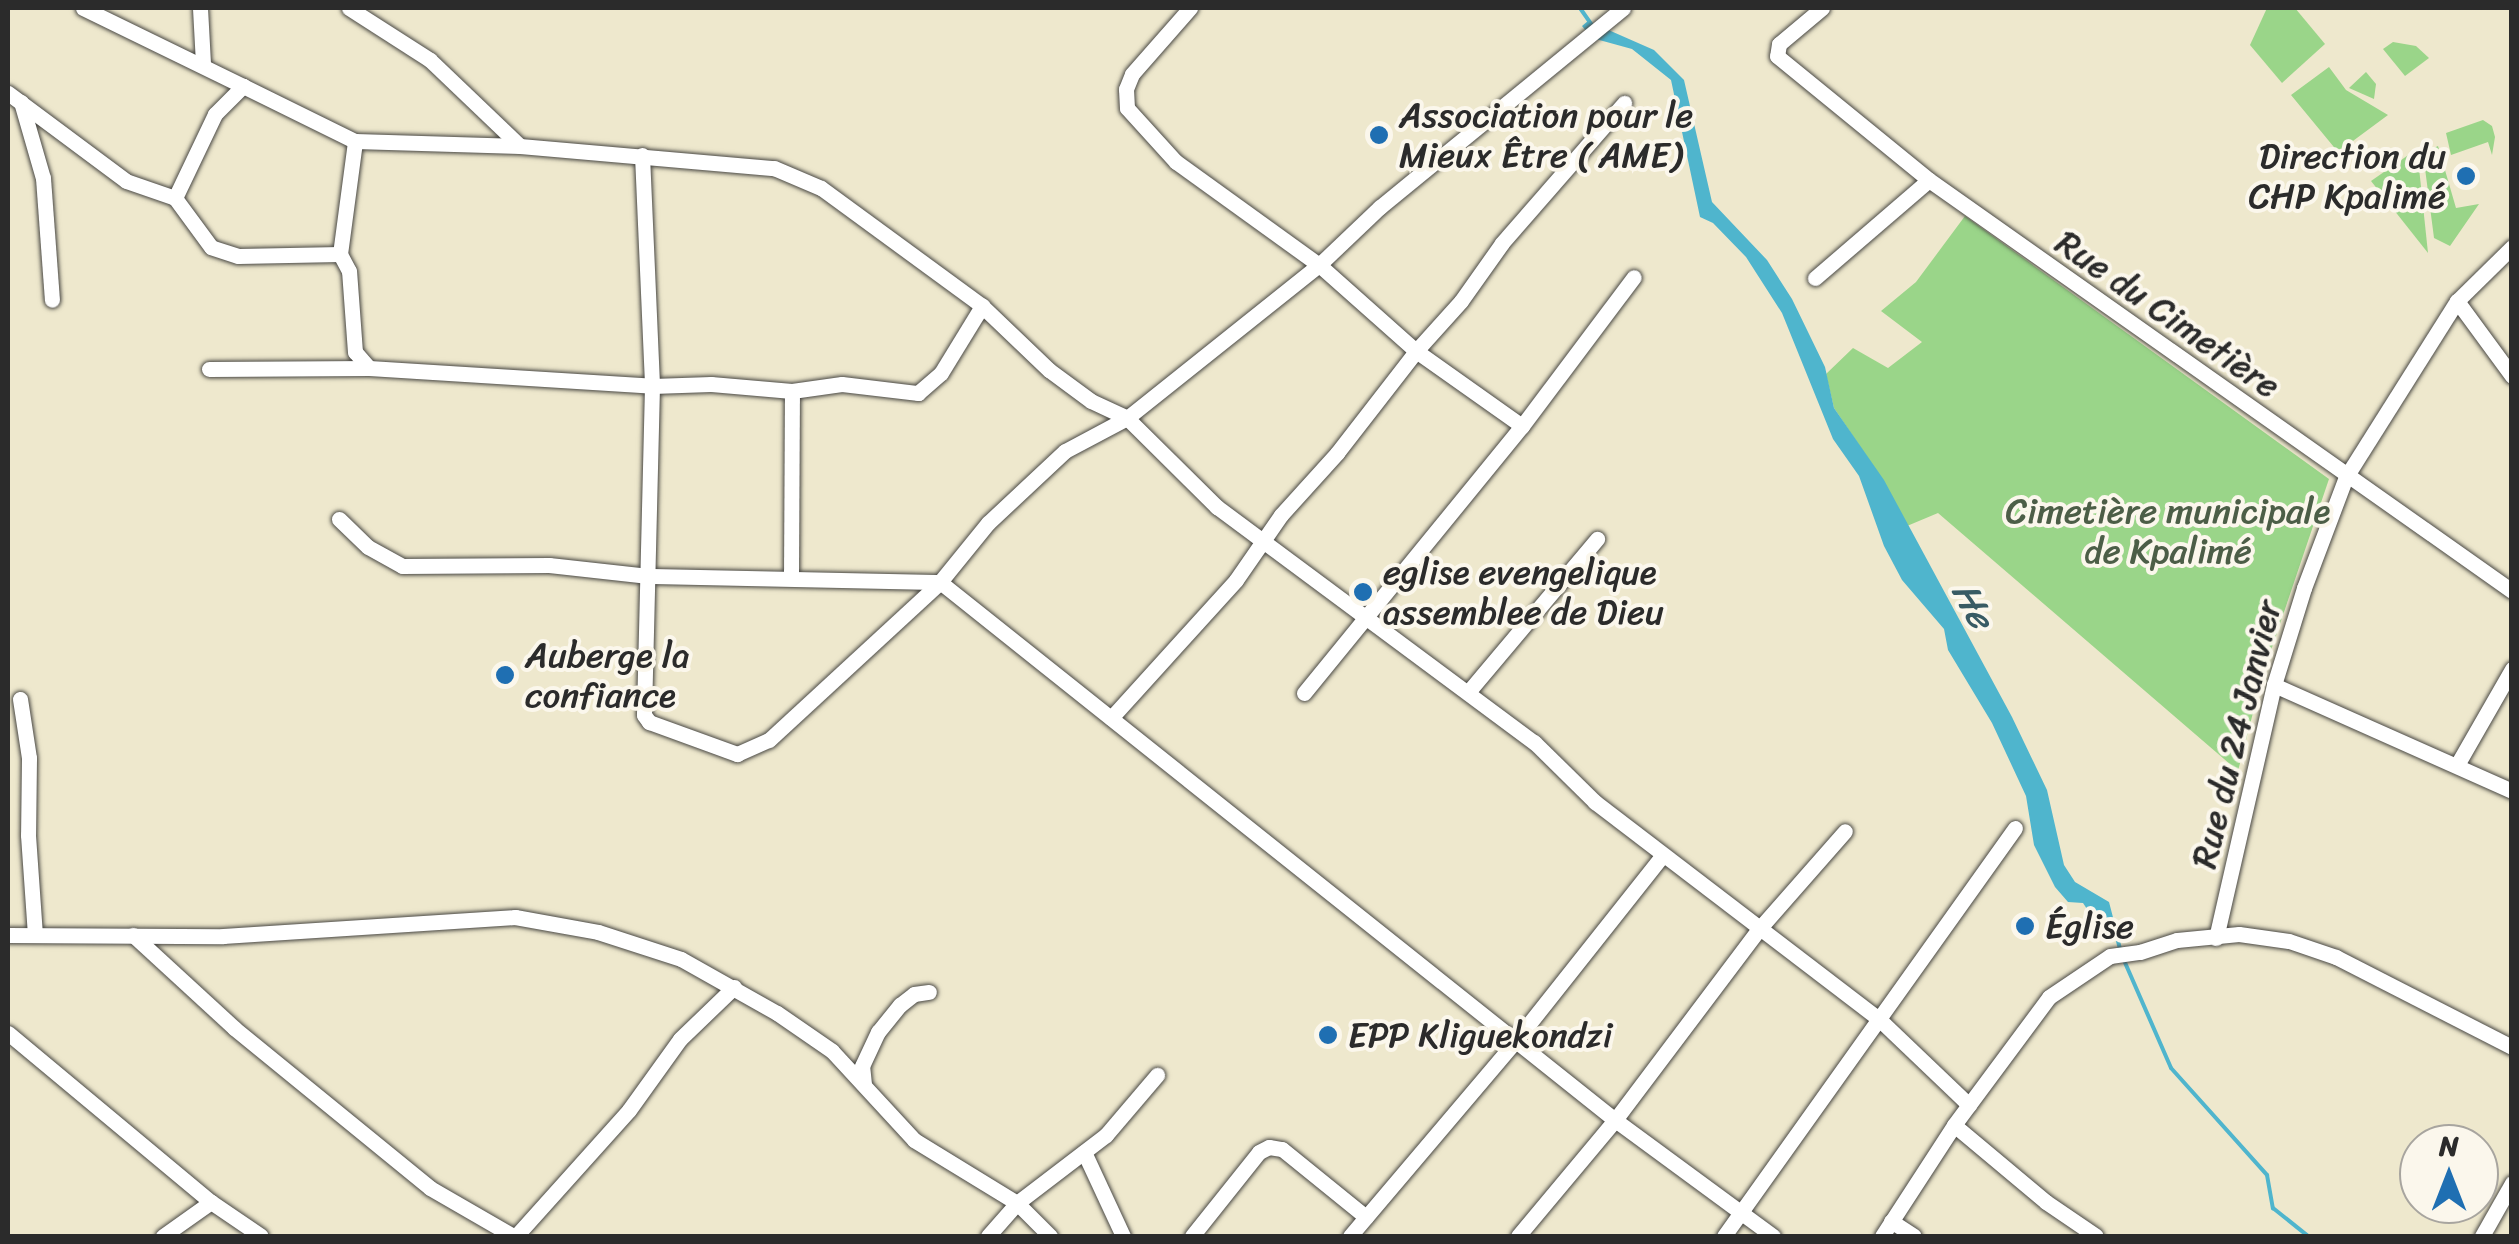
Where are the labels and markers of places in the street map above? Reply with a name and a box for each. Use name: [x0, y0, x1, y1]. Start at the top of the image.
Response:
place label: Association pour le Mieux Être ( AME): [1399, 94, 1694, 176]
marker: Association pour le Mieux Être ( AME): [1368, 124, 1390, 146]
place label: Direction du CHP Kpalimé: [2248, 135, 2446, 217]
marker: Direction du CHP Kpalimé: [2455, 165, 2477, 187]
place label: eglise evengelique assemblee de Dieu: [1383, 551, 1664, 633]
marker: eglise evengelique assemblee de Dieu: [1352, 581, 1374, 603]
place label: Auberge la confiance: [525, 634, 689, 716]
marker: Auberge la confiance: [494, 664, 516, 686]
place label: Église: [2045, 905, 2134, 947]
marker: Église: [2014, 915, 2036, 937]
place label: EPP Kliguekondzi: [1348, 1014, 1612, 1056]
marker: EPP Kliguekondzi: [1317, 1024, 1339, 1046]

